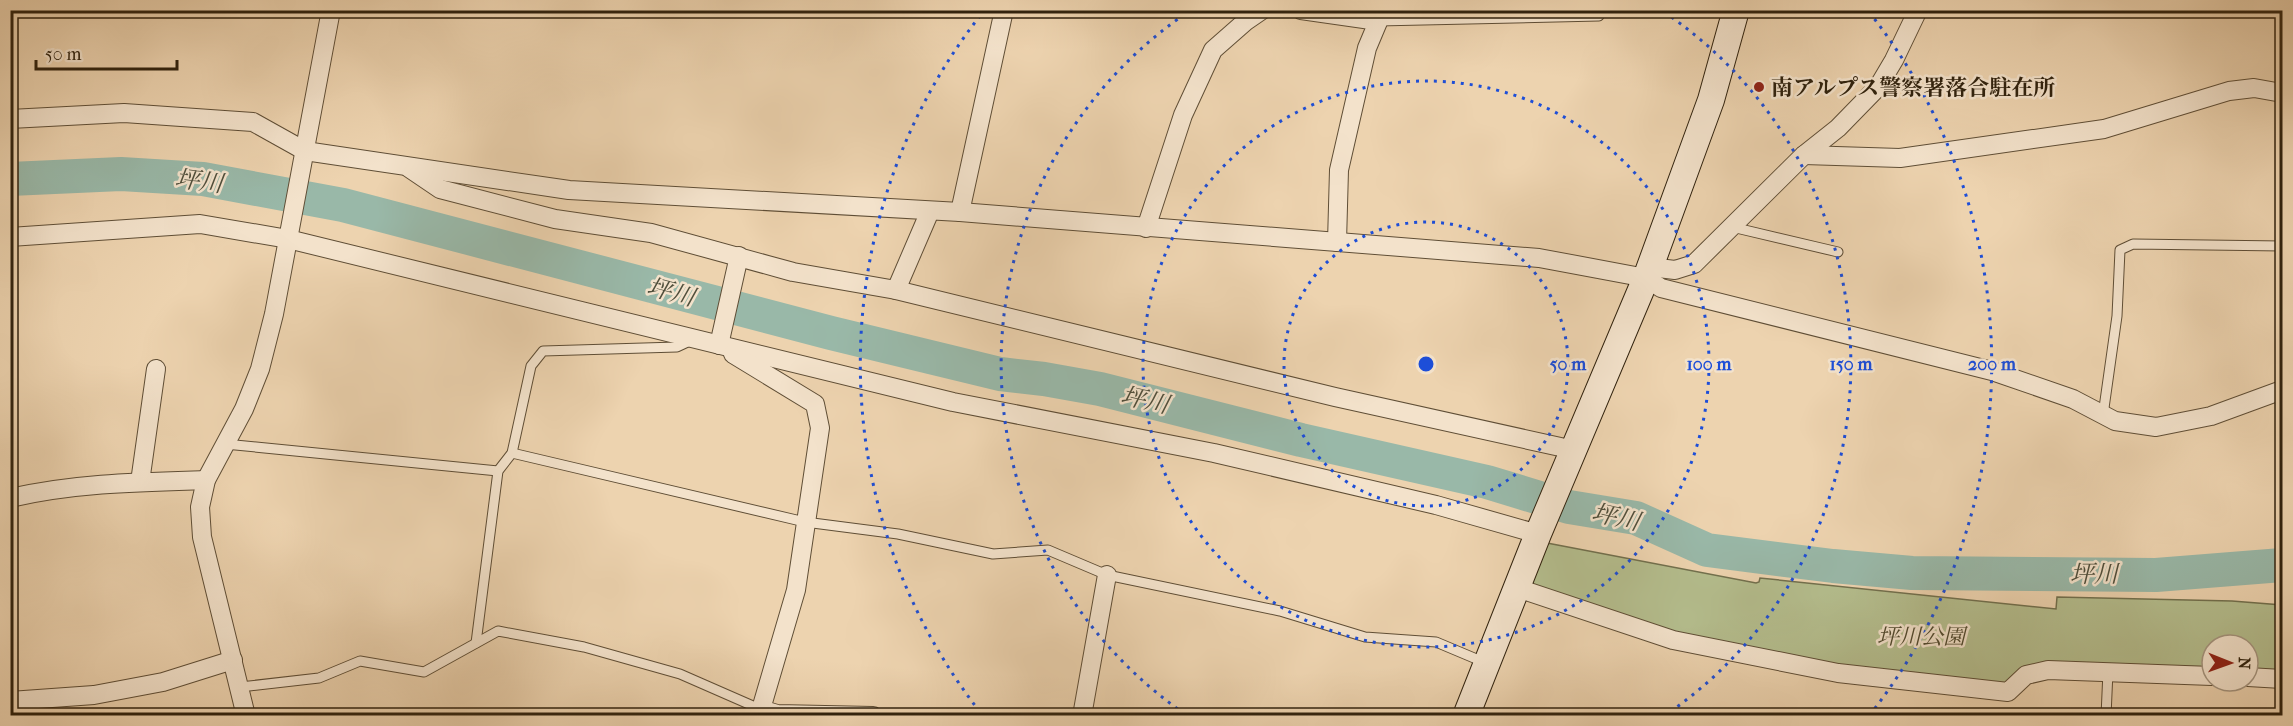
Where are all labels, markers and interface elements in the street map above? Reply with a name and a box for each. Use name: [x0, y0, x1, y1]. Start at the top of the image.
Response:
scale bar: [36, 33, 177, 71]
text: 50 m: [45, 44, 82, 65]
place label: 南アルプス警察署落合駐在所: [1771, 75, 2055, 101]
marker: 南アルプス警察署落合駐在所: [1752, 80, 1766, 94]
water label: 坪川: [173, 164, 228, 198]
water label: 坪川: [644, 272, 701, 313]
centre of rings: [1416, 354, 1436, 374]
text: 50 m: [1550, 354, 1587, 375]
text: 100 m: [1686, 354, 1733, 375]
text: 150 m: [1830, 354, 1873, 375]
text: 200 m: [1968, 354, 2017, 375]
water label: 坪川: [1118, 381, 1174, 420]
water label: 坪川: [1589, 498, 1645, 537]
water label: 坪川: [2070, 560, 2121, 588]
park label: 坪川公園: [1877, 624, 1968, 650]
north arrow: [2200, 633, 2260, 693]
text: N: [2235, 657, 2254, 670]

